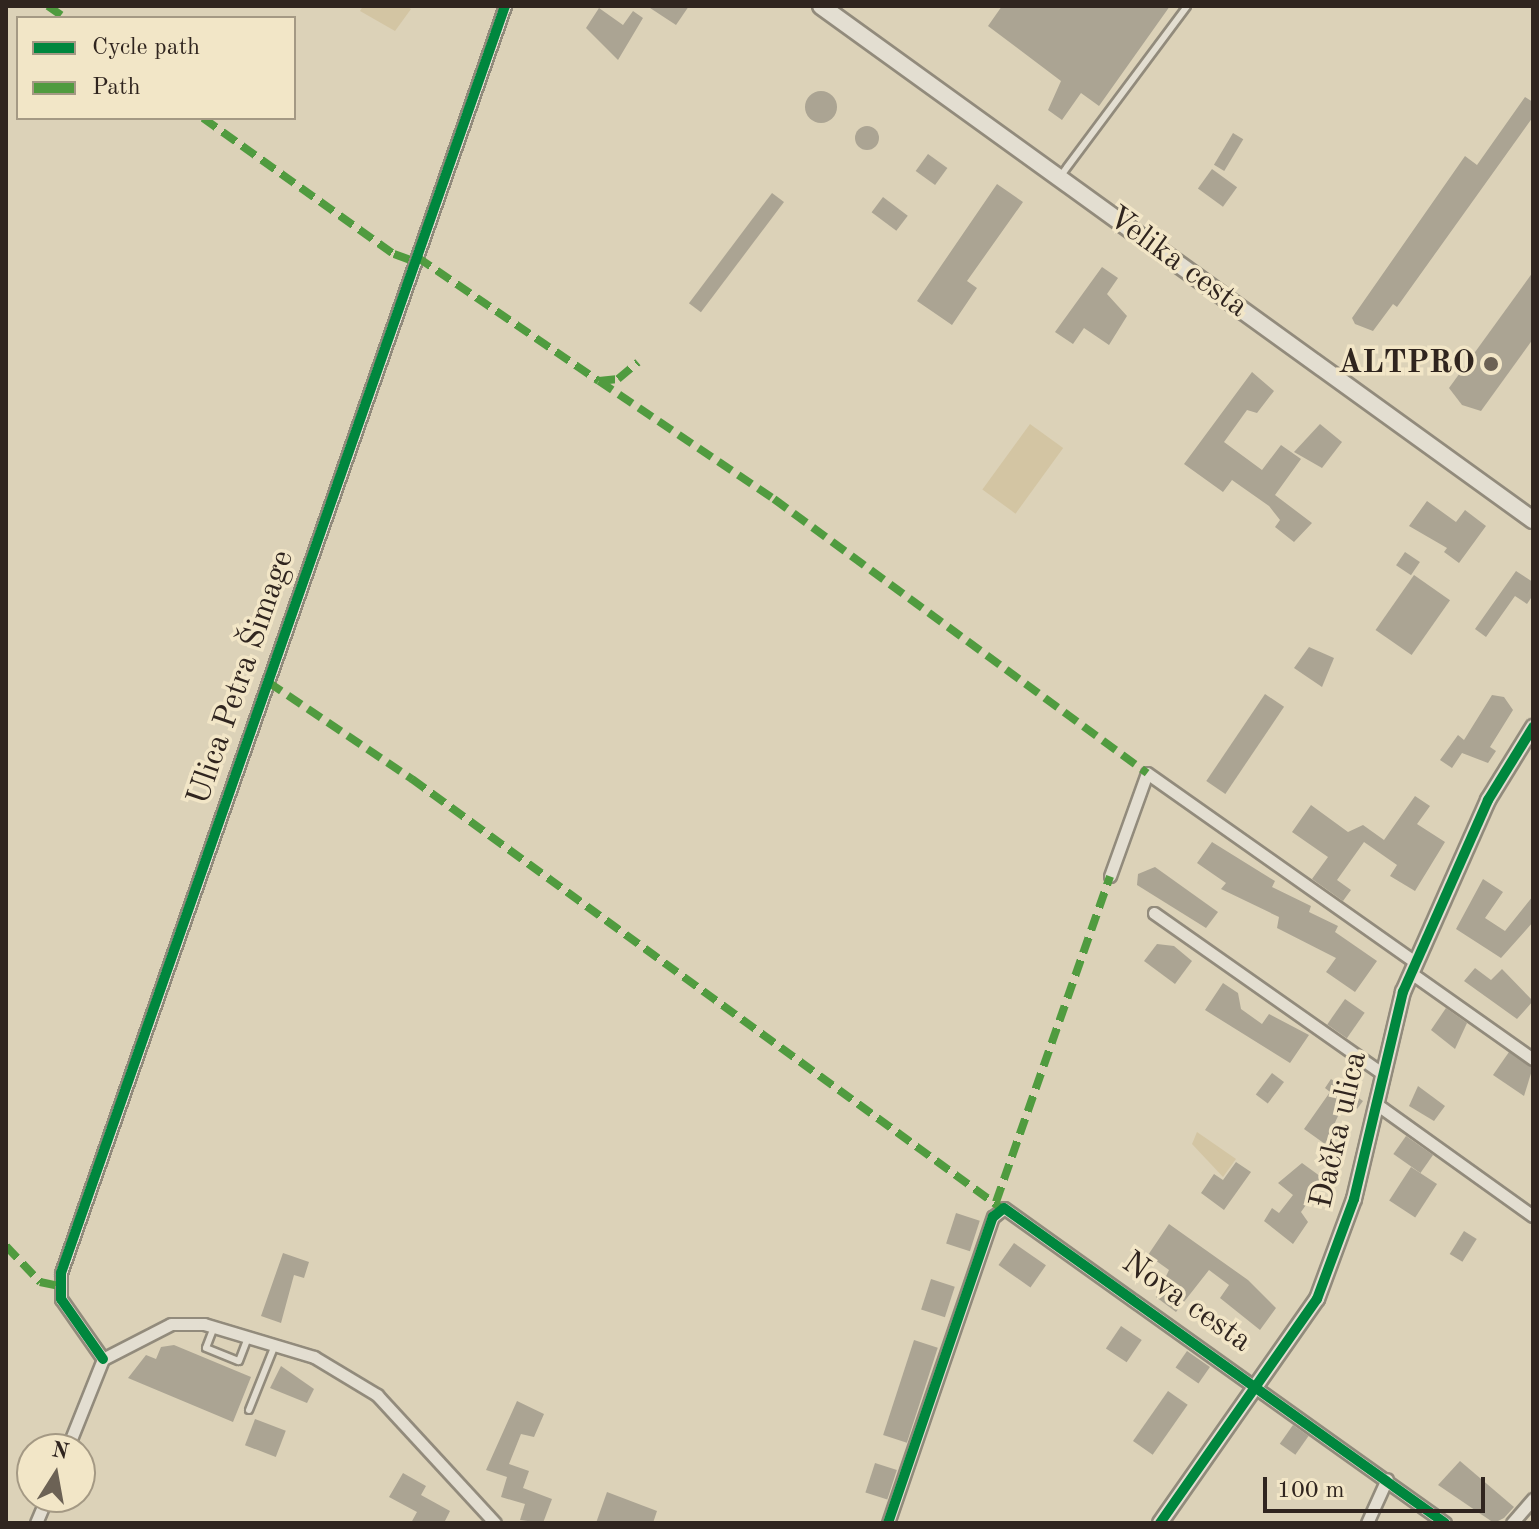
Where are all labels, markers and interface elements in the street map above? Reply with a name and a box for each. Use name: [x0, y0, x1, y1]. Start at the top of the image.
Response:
legend: [16, 16, 296, 120]
text: Cycle path: [92, 36, 200, 60]
text: Path: [92, 76, 141, 100]
street label: Velika cesta: [1099, 199, 1255, 327]
place label: ALTPRO: [1338, 345, 1475, 383]
marker: ALTPRO: [1482, 355, 1500, 373]
street label: Ulica Petra Šimage: [180, 546, 304, 810]
street label: Đačka ulica: [1303, 1048, 1377, 1212]
street label: Nova cesta: [1114, 1244, 1258, 1362]
north arrow: [16, 1433, 96, 1513]
text: N: [50, 1439, 71, 1464]
scale bar: [1267, 1461, 1489, 1511]
text: 100 m: [1277, 1479, 1345, 1503]

